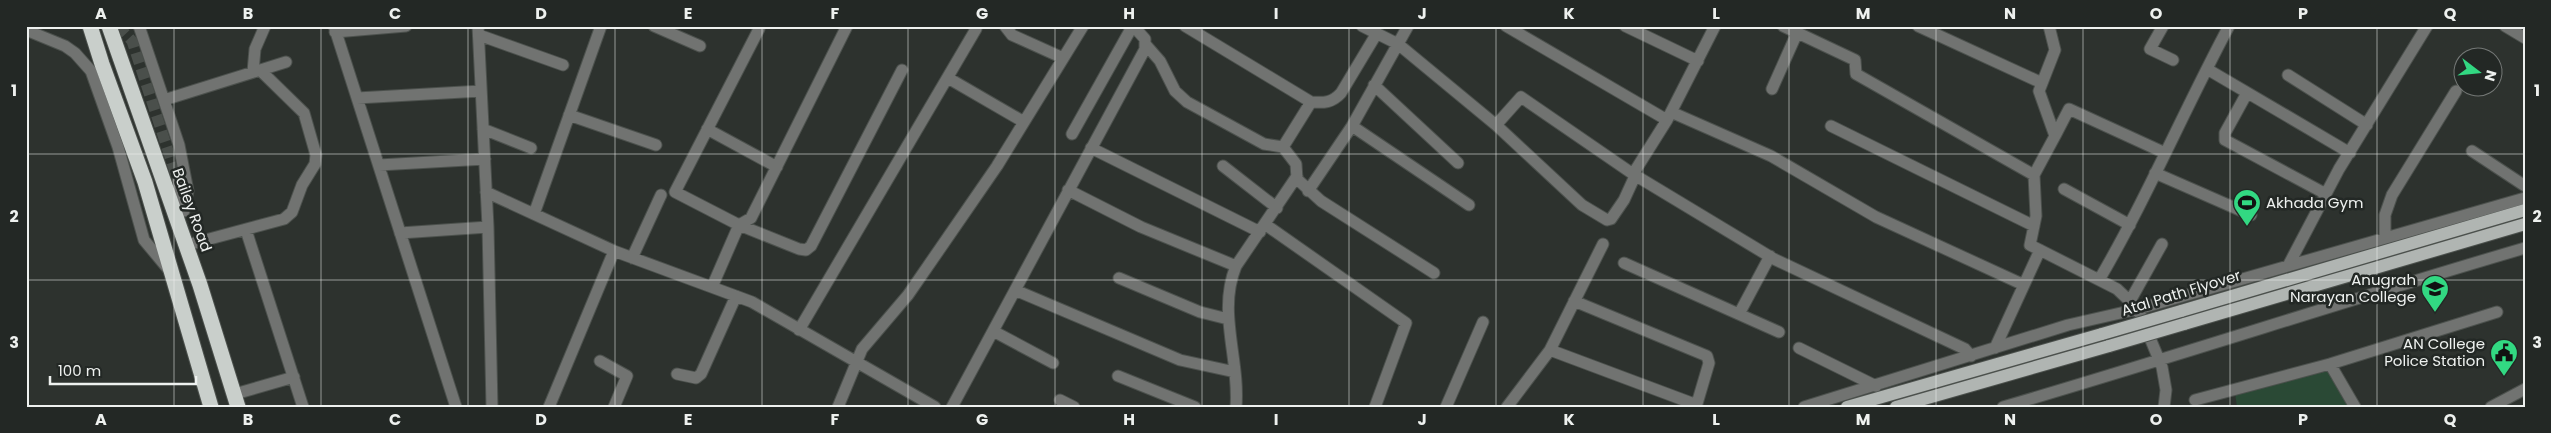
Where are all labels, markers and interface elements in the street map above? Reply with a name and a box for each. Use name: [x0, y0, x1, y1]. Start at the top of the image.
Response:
text: A: [95, 2, 107, 25]
text: B: [243, 2, 253, 25]
text: C: [389, 2, 401, 25]
text: D: [535, 2, 547, 25]
text: E: [684, 2, 692, 25]
text: F: [831, 2, 840, 25]
text: G: [976, 2, 988, 25]
text: H: [1123, 2, 1135, 25]
text: I: [1274, 2, 1278, 25]
text: J: [1417, 2, 1427, 25]
text: K: [1563, 2, 1575, 25]
text: L: [1712, 2, 1720, 25]
text: M: [1856, 2, 1870, 25]
text: N: [2004, 2, 2016, 25]
text: O: [2150, 2, 2163, 25]
text: P: [2298, 2, 2308, 25]
text: Q: [2444, 2, 2457, 25]
north arrow: [2454, 48, 2504, 98]
text: N: [2479, 68, 2502, 83]
text: 1: [11, 79, 17, 102]
text: 1: [2534, 79, 2540, 102]
street label: Bailey Road: [168, 165, 217, 255]
sports icon: Akhada Gym: [2232, 188, 2262, 227]
place label: Akhada Gym: [2266, 192, 2363, 213]
text: 2: [9, 205, 19, 228]
text: 2: [2532, 205, 2542, 228]
street label: Atal Path Flyover: [2119, 264, 2244, 321]
place label: Anugrah Narayan College: [2290, 269, 2416, 307]
school or university icon: Anugrah Narayan College: [2420, 274, 2450, 313]
text: 3: [9, 331, 19, 354]
text: 3: [2532, 331, 2542, 354]
place label: AN College Police Station: [2384, 333, 2485, 371]
public building icon: AN College Police Station: [2489, 338, 2519, 377]
scale bar: [50, 353, 196, 385]
text: 100 m: [58, 360, 101, 381]
text: A: [95, 408, 107, 431]
text: B: [243, 408, 253, 431]
text: C: [389, 408, 401, 431]
text: D: [535, 408, 547, 431]
text: E: [684, 408, 692, 431]
text: F: [831, 408, 840, 431]
text: G: [976, 408, 988, 431]
text: H: [1123, 408, 1135, 431]
text: I: [1274, 408, 1278, 431]
text: J: [1417, 408, 1427, 431]
text: K: [1563, 408, 1575, 431]
text: L: [1712, 408, 1720, 431]
text: M: [1856, 408, 1870, 431]
text: N: [2004, 408, 2016, 431]
text: O: [2150, 408, 2163, 431]
text: P: [2298, 408, 2308, 431]
text: Q: [2444, 408, 2457, 431]

